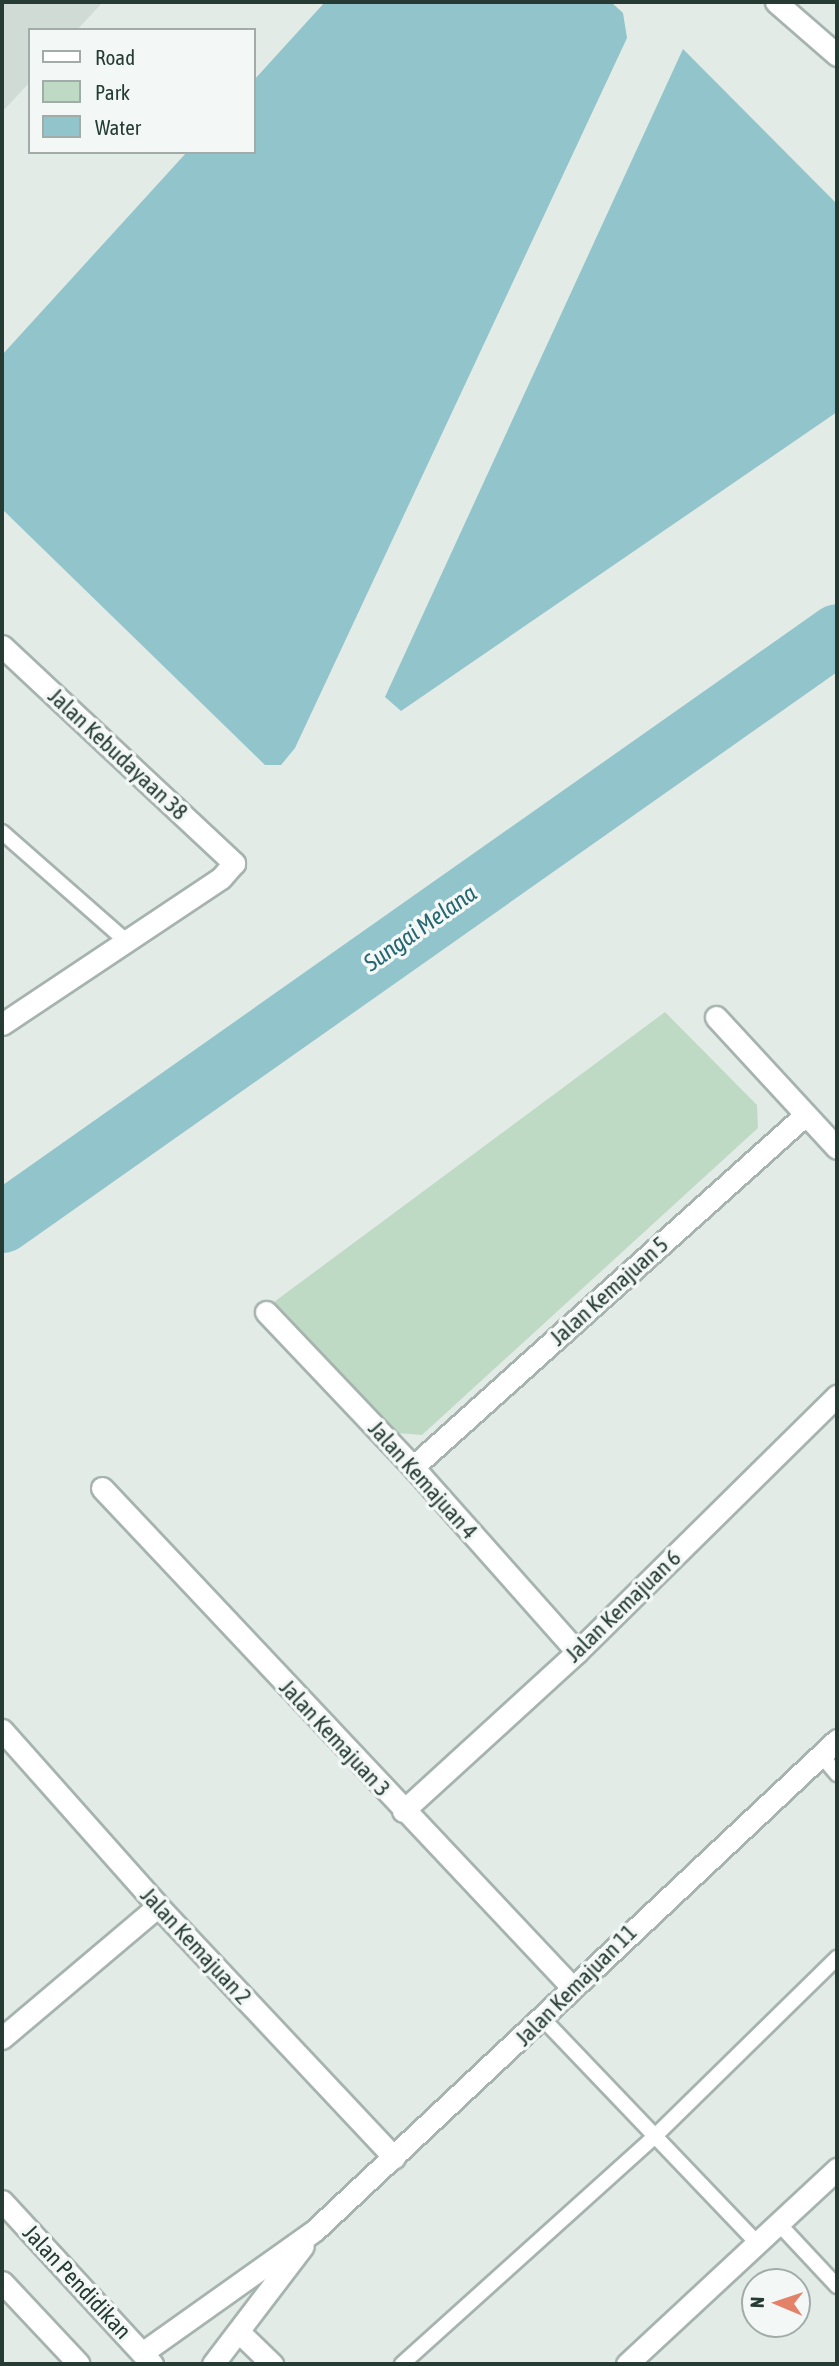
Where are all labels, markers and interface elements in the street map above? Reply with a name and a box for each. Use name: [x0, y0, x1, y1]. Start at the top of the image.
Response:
legend: [28, 28, 256, 154]
text: Road: [95, 45, 135, 69]
text: Park: [95, 80, 130, 104]
text: Water: [95, 115, 141, 139]
street label: Jalan Kebudayaan 38: [43, 682, 193, 826]
water label: Sungai Melana: [358, 879, 482, 977]
street label: Jalan Kemajuan 5: [544, 1231, 674, 1351]
street label: Jalan Kemajuan 4: [363, 1415, 483, 1545]
street label: Jalan Kemajuan 6: [560, 1544, 686, 1668]
street label: Jalan Kemajuan 3: [274, 1674, 396, 1802]
street label: Jalan Kemajuan 2: [135, 1882, 257, 2010]
street label: Jalan Kemajuan 11: [509, 1918, 643, 2052]
street label: Jalan Pendidikan: [17, 2219, 137, 2345]
north arrow: [741, 2268, 811, 2338]
text: N: [746, 2296, 768, 2308]

